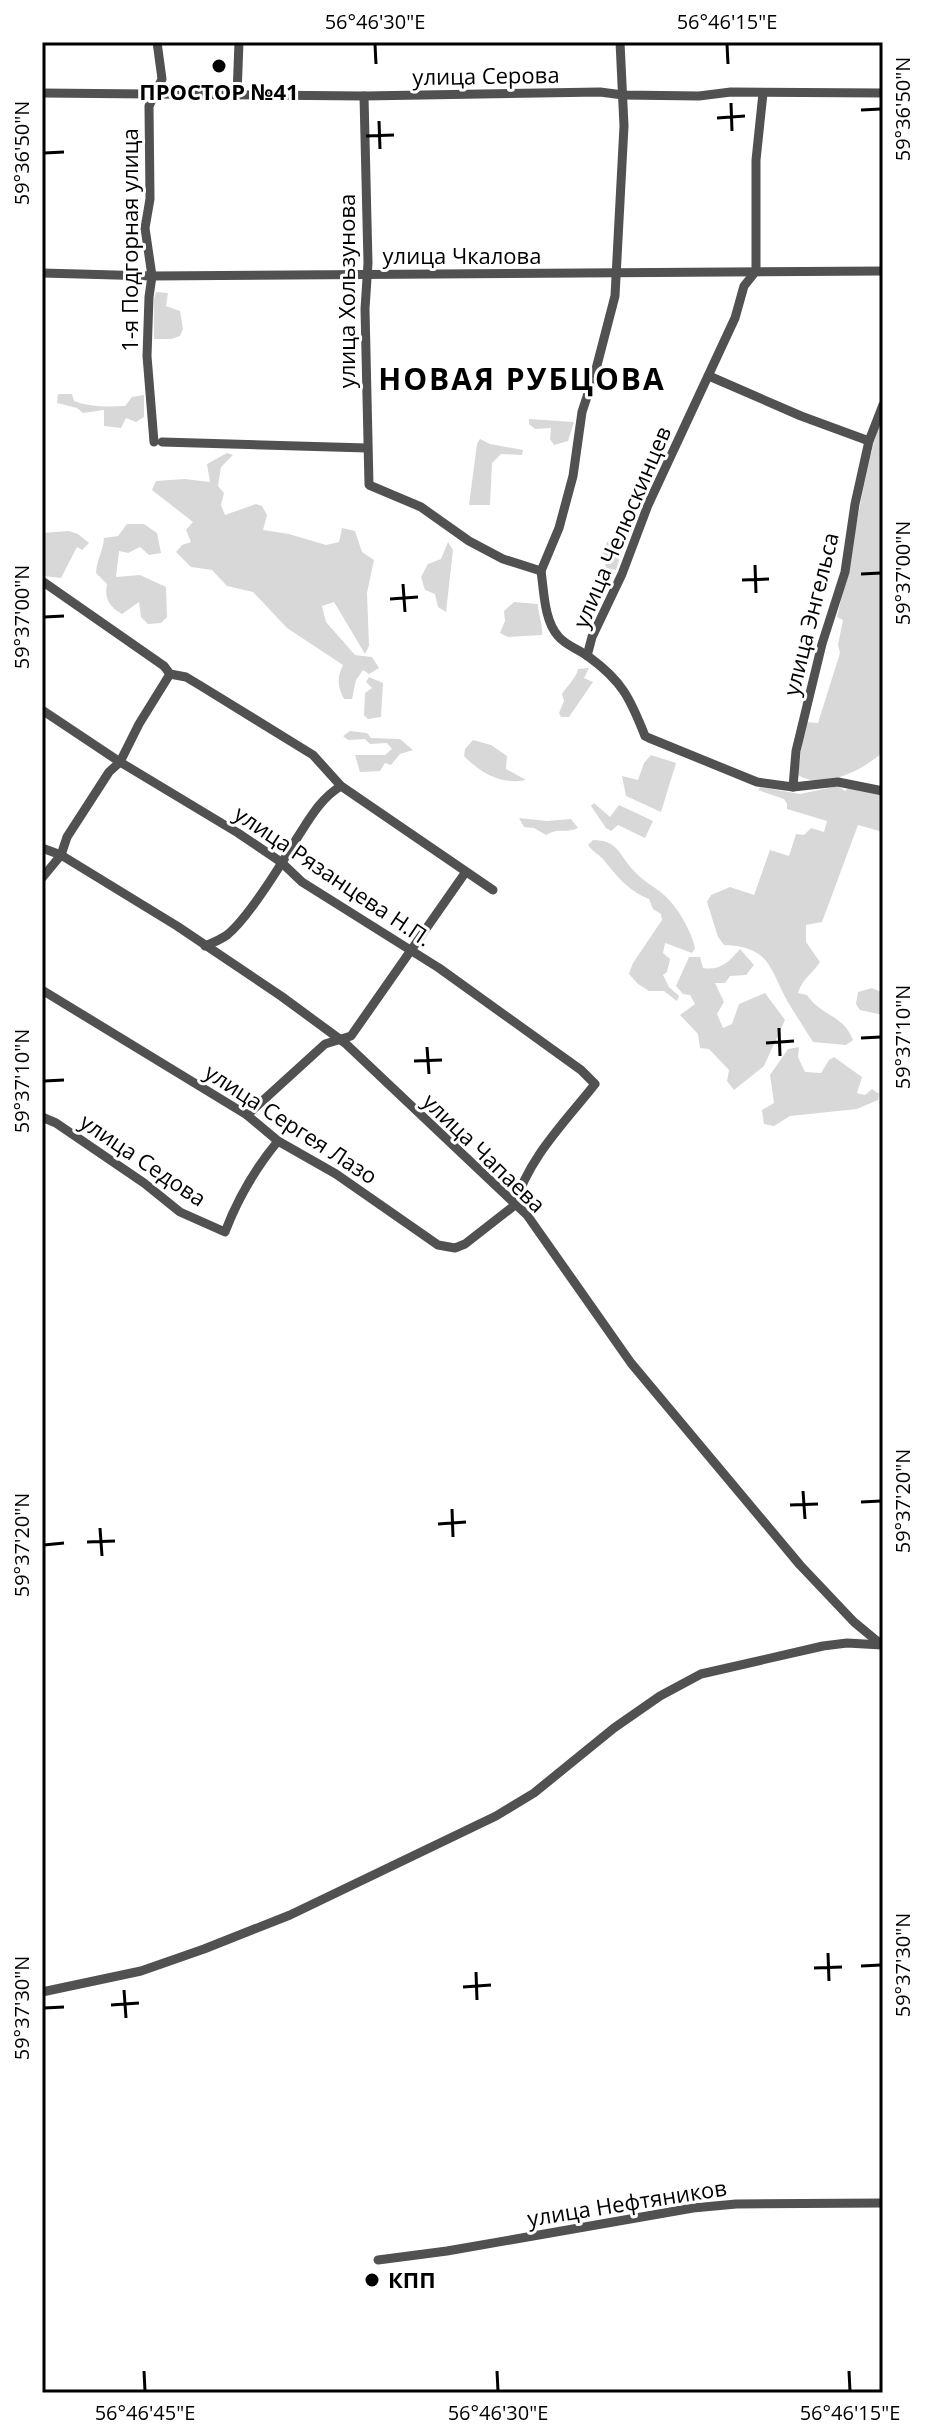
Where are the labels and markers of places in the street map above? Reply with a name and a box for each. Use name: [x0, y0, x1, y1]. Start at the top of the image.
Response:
marker: ПРОСТОР №41: [210, 57, 228, 75]
place label: ПРОСТОР №41: [139, 76, 299, 106]
place label: КПП: [388, 2264, 436, 2294]
marker: КПП: [363, 2271, 381, 2289]

